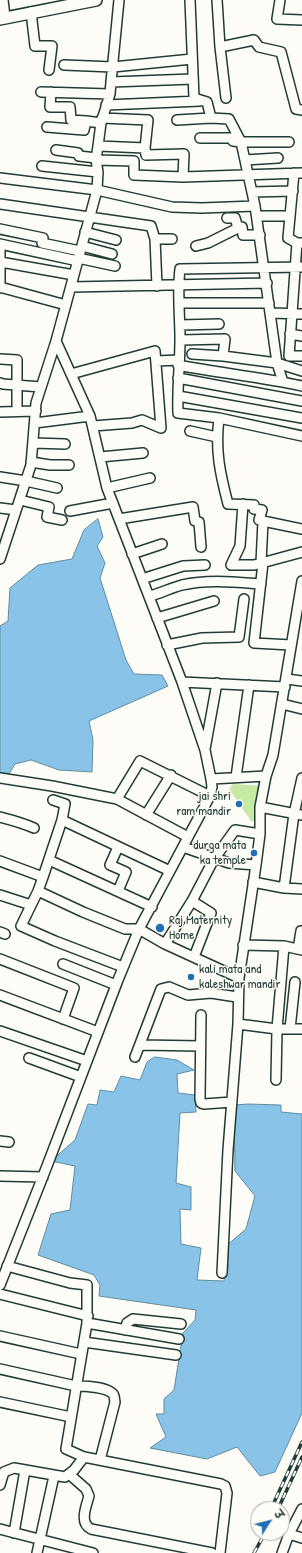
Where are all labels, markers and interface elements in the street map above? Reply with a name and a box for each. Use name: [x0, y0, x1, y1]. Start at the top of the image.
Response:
place label: jai shri ram mandir: [176, 789, 231, 820]
marker: jai shri ram mandir: [234, 799, 244, 809]
place label: durga mata ka temple: [193, 838, 246, 869]
marker: durga mata ka temple: [249, 848, 259, 858]
place label: Raj Maternity Home: [169, 913, 232, 944]
marker: Raj Maternity Home: [154, 922, 166, 934]
place label: kali mata and kaleshwar mandir: [199, 962, 280, 993]
marker: kali mata and kaleshwar mandir: [186, 972, 196, 982]
north arrow: [250, 1501, 290, 1541]
text: उ: [271, 1507, 287, 1522]

